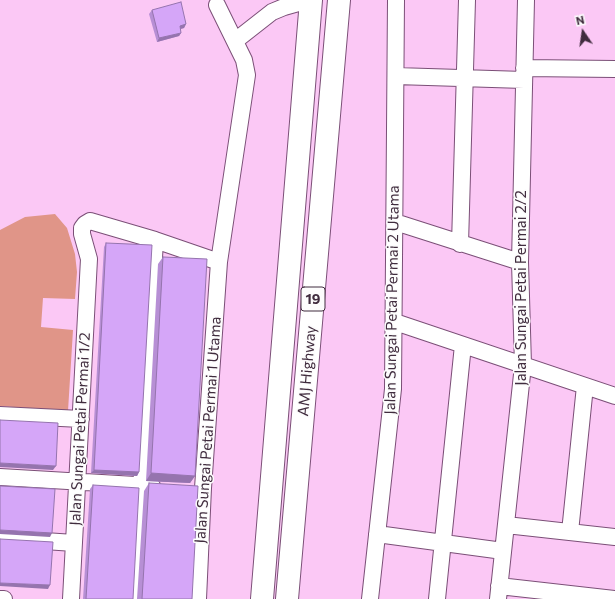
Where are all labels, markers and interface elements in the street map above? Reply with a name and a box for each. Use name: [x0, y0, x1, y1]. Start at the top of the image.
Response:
north arrow: [563, 12, 603, 52]
text: N: [575, 13, 586, 27]
street label: Jalan Sungai Petai Permai 2 Utama: [381, 185, 403, 415]
street label: Jalan Sungai Petai Permai 2/2: [512, 190, 530, 386]
road number: 19: [301, 287, 325, 311]
street label: Jalan Sungai Petai Permai 1 Utama: [191, 316, 225, 544]
street label: AMJ Highway: [294, 325, 320, 417]
street label: Jalan Sungai Petai Permai 1/2: [66, 332, 94, 526]

